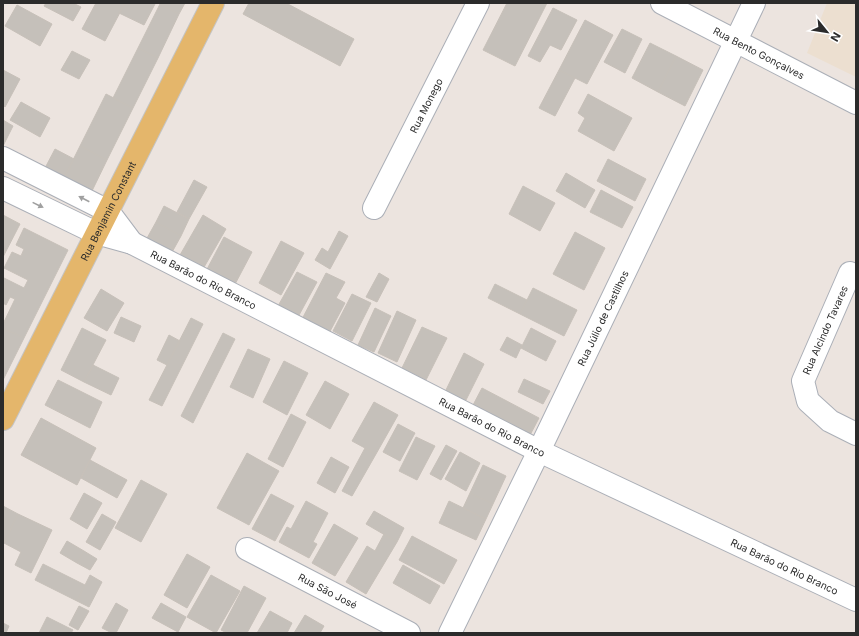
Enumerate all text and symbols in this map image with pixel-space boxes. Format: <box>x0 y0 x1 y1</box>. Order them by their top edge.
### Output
north arrow <box>807 12 847 52</box>
street label: Rua Bento Gonçalves <box>711 24 807 81</box>
text: N <box>828 30 844 44</box>
street label: Rua Monego <box>407 76 445 135</box>
street label: Rua Benjamin Constant <box>78 159 138 263</box>
one-way arrow <box>79 196 90 202</box>
one-way arrow <box>32 202 44 208</box>
street label: Rua Barão do Rio Branco <box>149 248 259 312</box>
street label: Rua Júlio de Castilhos <box>575 268 631 368</box>
street label: Rua Alcindo Tavares <box>800 284 850 376</box>
street label: Rua Barão do Rio Branco <box>437 395 547 459</box>
street label: Rua Barão do Rio Branco <box>729 536 840 597</box>
street label: Rua São José <box>296 571 359 611</box>

